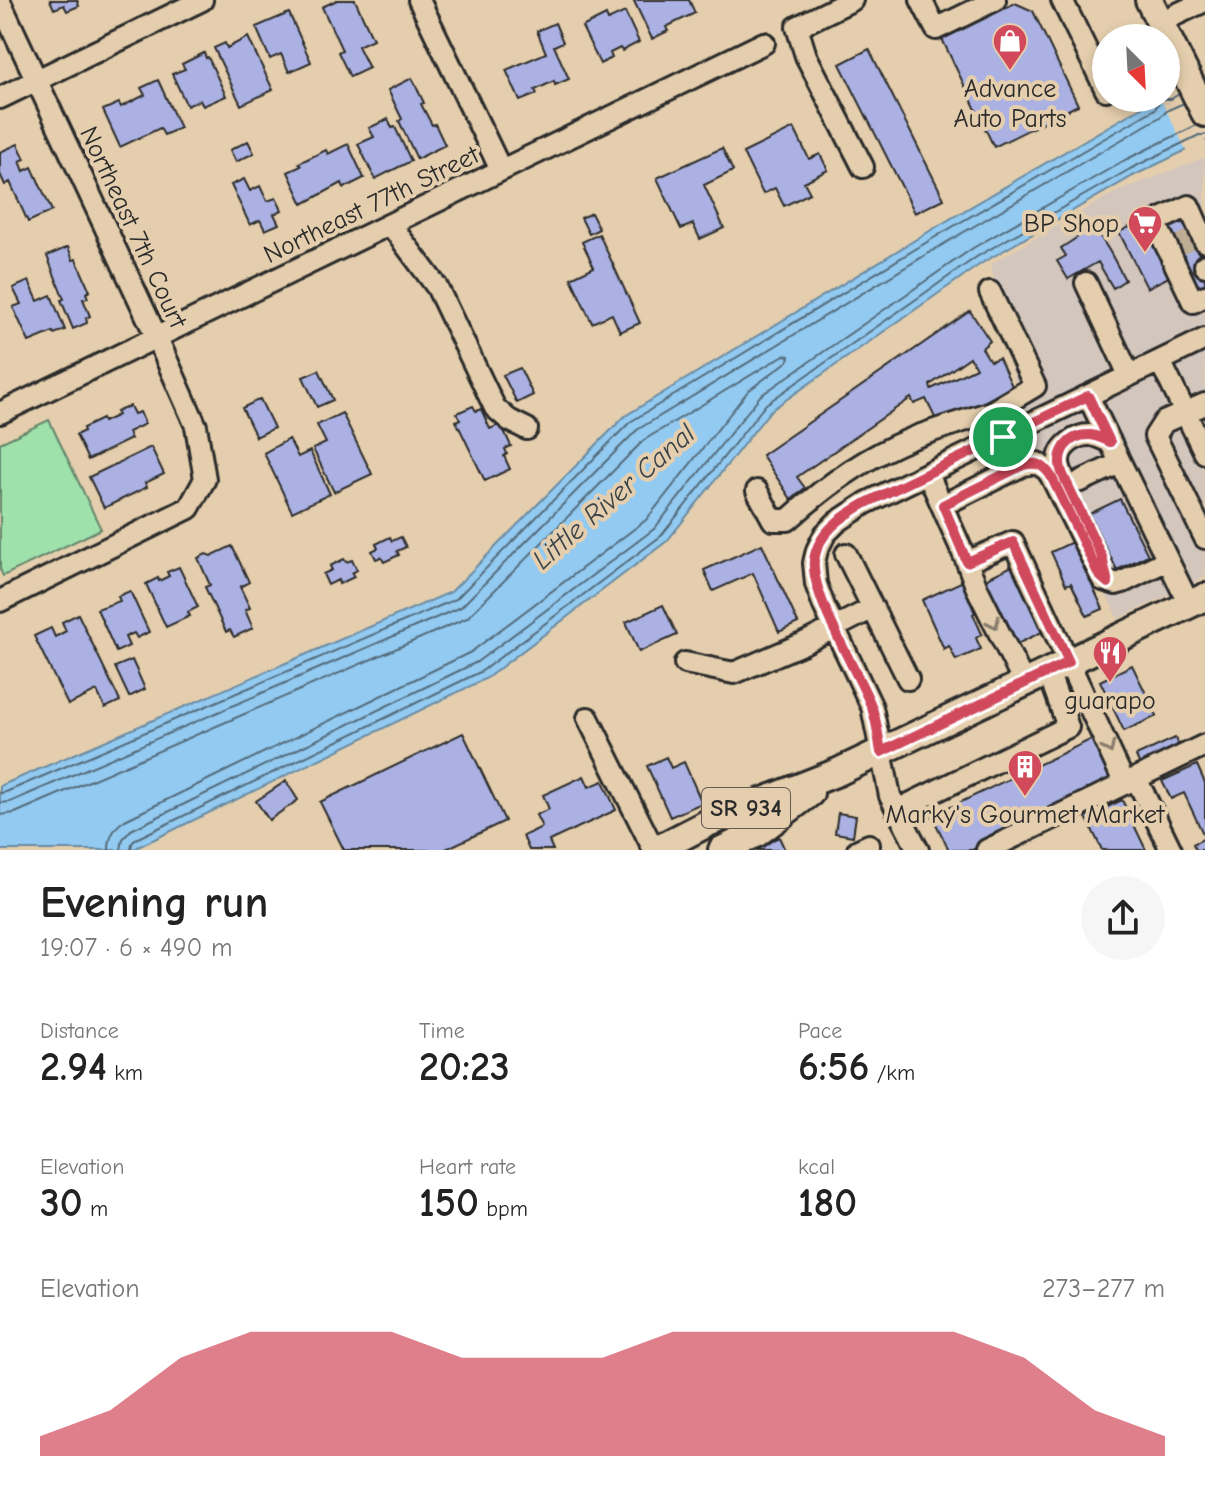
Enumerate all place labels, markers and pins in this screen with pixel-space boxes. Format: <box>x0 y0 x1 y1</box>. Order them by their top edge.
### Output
shop icon: Advance Auto Parts <box>991 22 1029 72</box>
place label: Advance Auto Parts <box>954 74 1066 134</box>
supermarket icon: BP Shop <box>1126 204 1164 254</box>
place label: BP Shop <box>1024 209 1119 239</box>
pin <box>969 403 1037 471</box>
restaurant icon: guarapo <box>1091 634 1129 684</box>
place label: guarapo <box>1064 686 1156 716</box>
building icon: Marky's Gourmet Market <box>1006 748 1044 798</box>
place label: Marky's Gourmet Market <box>886 800 1166 830</box>

